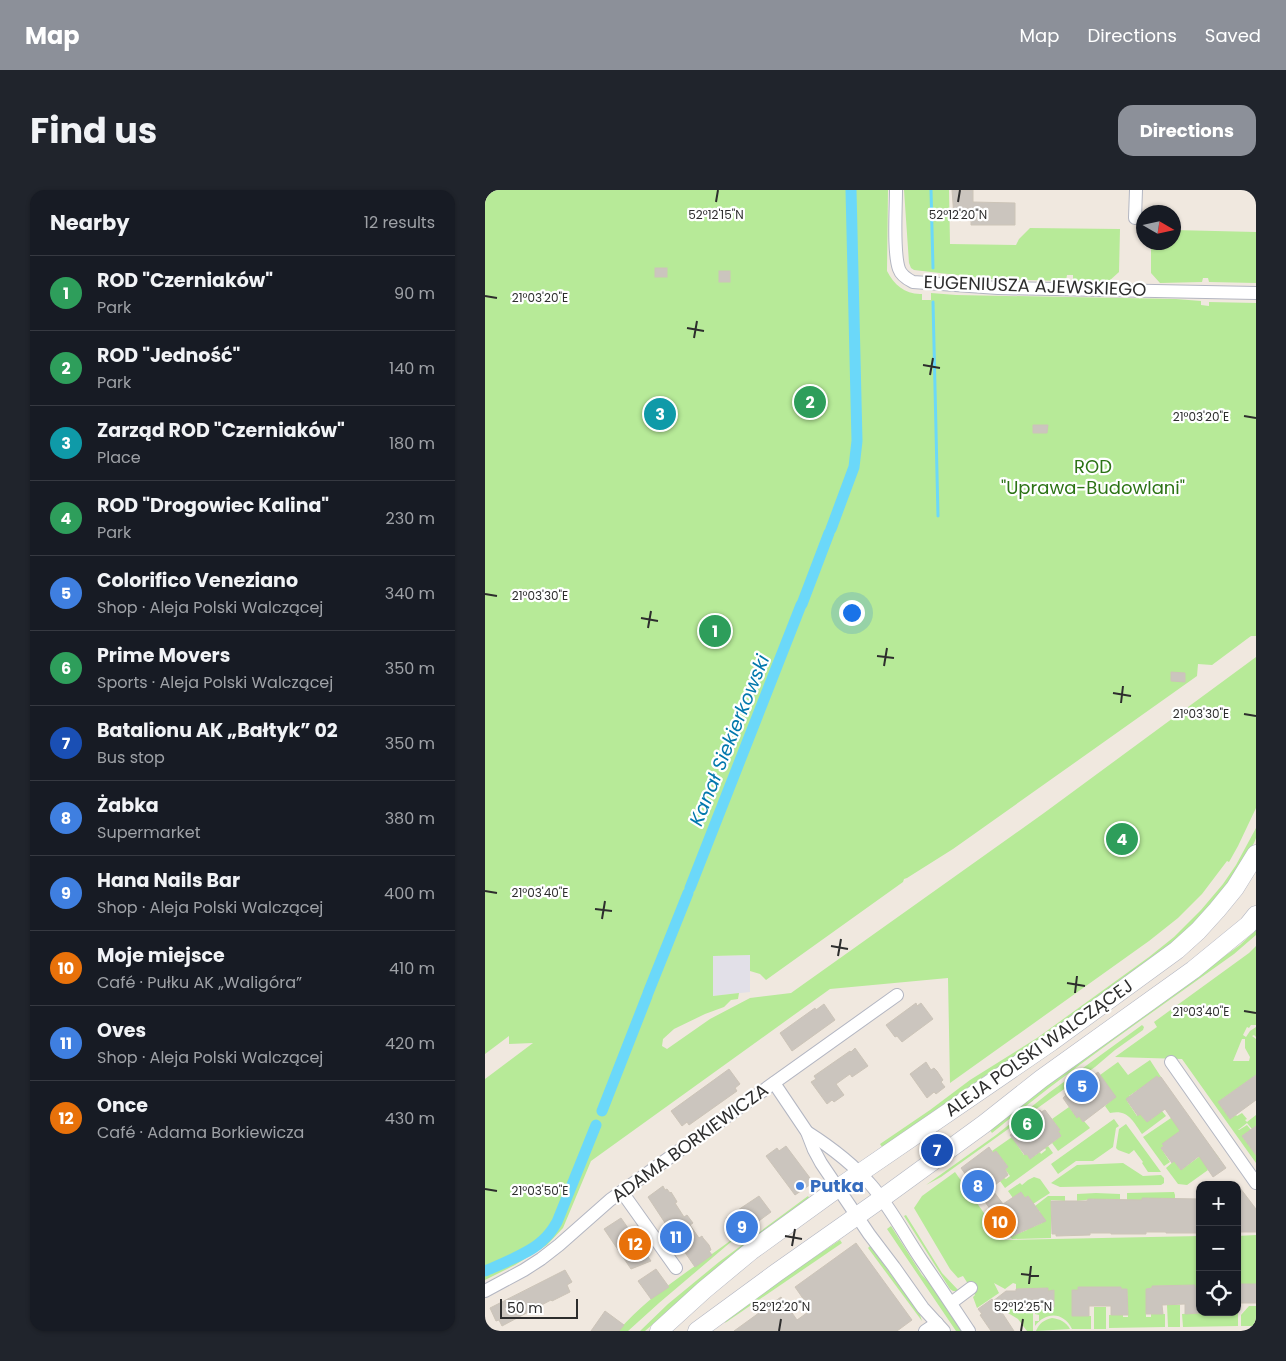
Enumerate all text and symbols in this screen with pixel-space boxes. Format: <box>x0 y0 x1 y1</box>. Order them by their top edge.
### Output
text: Map <box>25 19 80 52</box>
text: Map <box>1020 23 1059 48</box>
text: Directions <box>1087 23 1177 48</box>
text: Saved <box>1205 23 1261 48</box>
button: Directions <box>1118 105 1256 156</box>
text: Find us <box>30 106 157 155</box>
north arrow <box>1136 205 1181 250</box>
text: 52°12'15"N <box>688 206 744 223</box>
text: 52°12'20"N <box>929 206 987 223</box>
text: Nearby <box>50 208 130 237</box>
text: 12 results <box>364 211 435 234</box>
text: ROD "Czerniaków" <box>97 267 273 294</box>
street label: EUGENIUSZA AJEWSKIEGO <box>923 269 1147 302</box>
text: 1 <box>63 282 69 305</box>
text: 90 m <box>394 282 435 305</box>
text: 21°03'20"E <box>512 289 568 306</box>
text: Park <box>97 296 131 319</box>
text: ROD "Jedność" <box>97 342 240 369</box>
text: 2 <box>61 357 71 380</box>
text: 140 m <box>389 357 435 380</box>
text: Park <box>97 371 131 394</box>
pin: 2 <box>794 383 826 421</box>
pin: 3 <box>644 395 676 433</box>
text: 21°03'20"E <box>1173 408 1229 425</box>
text: Zarząd ROD "Czerniaków" <box>97 417 345 444</box>
text: 3 <box>61 432 71 455</box>
text: 180 m <box>389 432 435 455</box>
text: Place <box>97 446 141 469</box>
park label: ROD "Uprawa-Budowlani" <box>1001 454 1185 500</box>
text: ROD "Drogowiec Kalina" <box>97 492 329 519</box>
text: 4 <box>61 507 71 530</box>
text: 230 m <box>386 507 435 530</box>
text: Park <box>97 521 131 544</box>
text: Colorifico Veneziano <box>97 567 298 594</box>
text: 5 <box>61 582 71 605</box>
text: 340 m <box>385 582 435 605</box>
text: 21°03'30"E <box>512 587 568 604</box>
text: Shop · Aleja Polski Walczącej <box>97 596 323 619</box>
your location <box>839 600 865 626</box>
pin: 1 <box>699 612 731 650</box>
text: Prime Movers <box>97 642 230 669</box>
water label: Kanał Siekierkowski <box>683 650 776 830</box>
text: 6 <box>61 657 71 680</box>
text: 350 m <box>385 657 435 680</box>
text: Sports · Aleja Polski Walczącej <box>97 671 333 694</box>
text: 21°03'30"E <box>1173 705 1229 722</box>
text: Batalionu AK „Bałtyk” 02 <box>97 717 338 744</box>
text: 7 <box>62 732 70 755</box>
text: 350 m <box>385 732 435 755</box>
text: Bus stop <box>97 746 165 769</box>
text: Żabka <box>97 792 159 819</box>
text: 8 <box>61 807 71 830</box>
text: 380 m <box>385 807 435 830</box>
pin: 4 <box>1106 820 1138 858</box>
text: Supermarket <box>97 821 201 844</box>
text: Hana Nails Bar <box>97 867 240 894</box>
text: 9 <box>61 882 71 905</box>
text: 400 m <box>384 882 435 905</box>
text: 21°03'40"E <box>512 884 568 901</box>
text: Shop · Aleja Polski Walczącej <box>97 896 323 919</box>
text: Moje miejsce <box>97 942 225 969</box>
text: 10 <box>58 957 74 980</box>
text: 410 m <box>389 957 435 980</box>
text: Café · Pułku AK „Waligóra” <box>97 971 302 994</box>
street label: ALEJA POLSKI WALCZĄCEJ <box>940 973 1138 1122</box>
text: 21°03'40"E <box>1173 1003 1229 1020</box>
text: Oves <box>97 1017 146 1044</box>
text: 11 <box>60 1032 72 1055</box>
text: 420 m <box>385 1032 435 1055</box>
text: Shop · Aleja Polski Walczącej <box>97 1046 323 1069</box>
pin: 5 <box>1066 1067 1098 1105</box>
street label: ADAMA BORKIEWICZA <box>606 1077 773 1208</box>
text: Once <box>97 1092 148 1119</box>
pin: 6 <box>1011 1105 1043 1143</box>
text: 12 <box>58 1107 74 1130</box>
text: 430 m <box>385 1107 435 1130</box>
text: Café · Adama Borkiewicza <box>97 1121 304 1144</box>
pin: 7 <box>921 1131 953 1169</box>
pin: 8 <box>962 1167 994 1205</box>
place label: Putka <box>810 1173 864 1198</box>
marker: Putka <box>794 1180 806 1192</box>
map controls <box>1196 1181 1241 1316</box>
button: + <box>1196 1181 1241 1226</box>
text: 21°03'50"E <box>512 1182 568 1199</box>
pin: 10 <box>984 1203 1016 1241</box>
pin: 9 <box>726 1208 758 1246</box>
pin: 11 <box>660 1218 692 1256</box>
pin: 12 <box>619 1225 651 1263</box>
button: − <box>1196 1226 1241 1271</box>
button: locate <box>1196 1271 1241 1316</box>
scale bar <box>500 1296 577 1319</box>
text: 50 m <box>507 1298 543 1318</box>
text: 52°12'20"N <box>752 1298 810 1315</box>
text: 52°12'25"N <box>994 1298 1052 1315</box>

